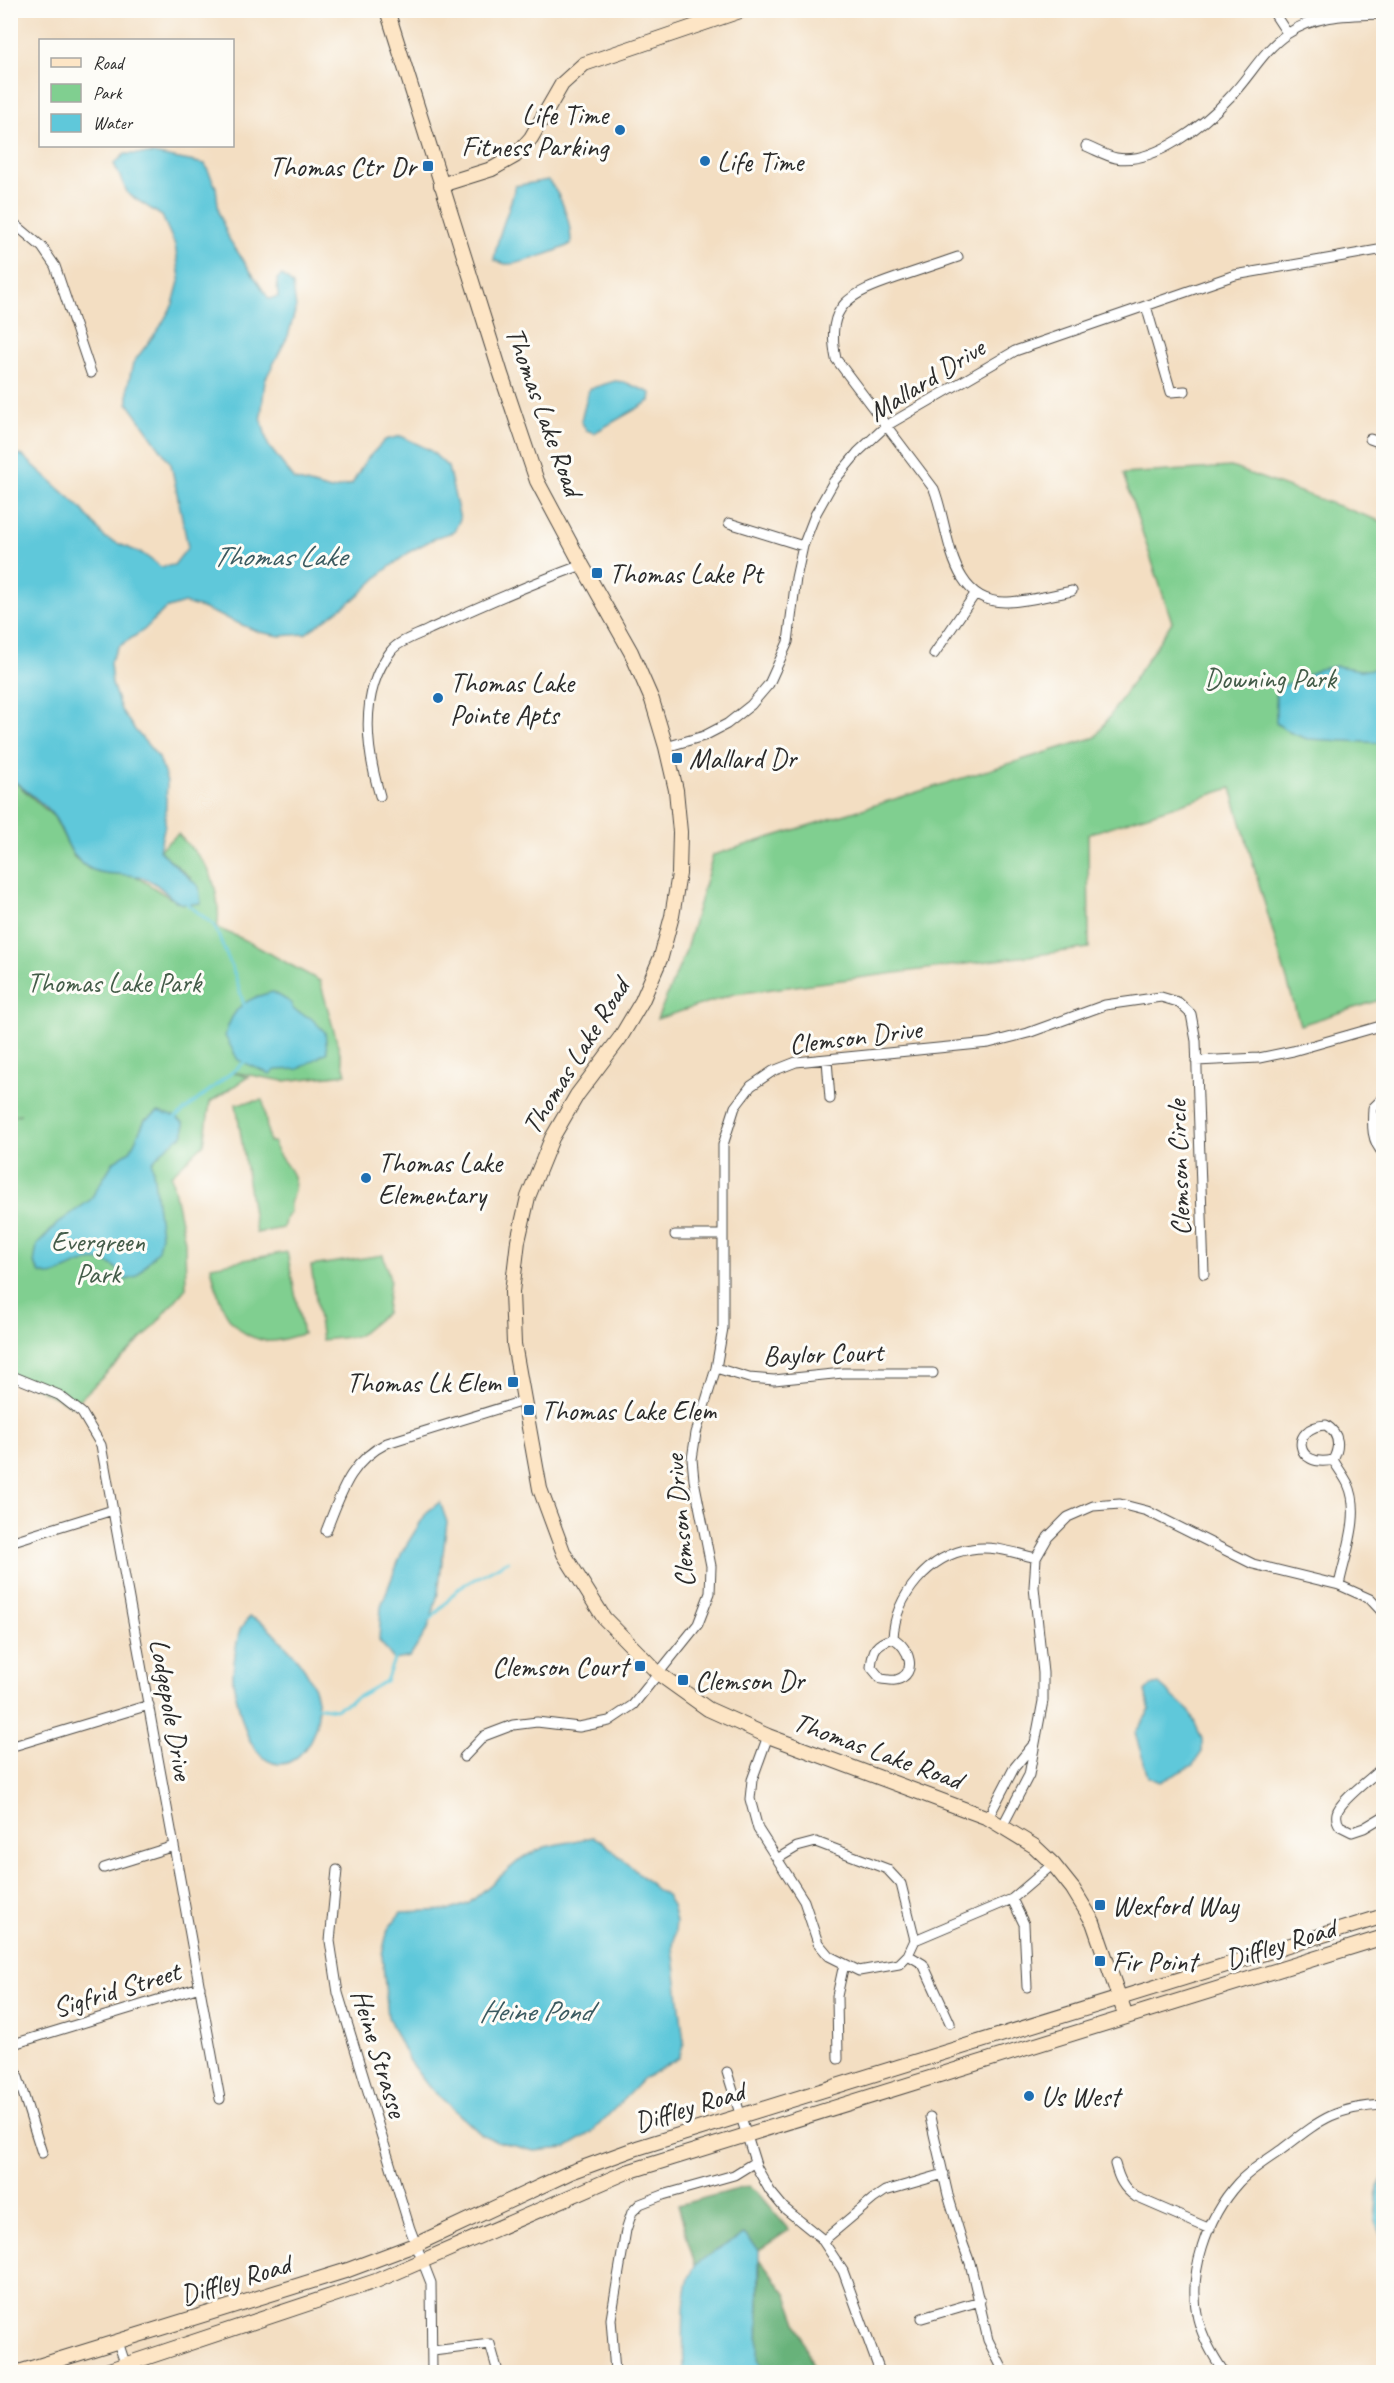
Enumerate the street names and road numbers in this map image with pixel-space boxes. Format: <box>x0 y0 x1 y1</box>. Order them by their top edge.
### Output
street label: Thomas Lake Road <box>498 322 593 504</box>
street label: Mallard Drive <box>862 329 993 429</box>
street label: Thomas Lake Road <box>514 969 639 1141</box>
street label: Clemson Drive <box>787 1011 925 1062</box>
street label: Clemson Circle <box>1159 1098 1198 1237</box>
street label: Baylor Court <box>762 1334 886 1373</box>
street label: Clemson Drive <box>656 1451 703 1589</box>
street label: Lodgepole Drive <box>142 1636 201 1784</box>
street label: Thomas Lake Road <box>789 1704 971 1799</box>
street label: Diffley Road <box>1221 1909 1343 1977</box>
street label: Sigfrid Street <box>48 1953 187 2025</box>
street label: Heine Strasse <box>343 1985 416 2123</box>
street label: Diffley Road <box>630 2072 752 2140</box>
street label: Diffley Road <box>176 2245 298 2313</box>

